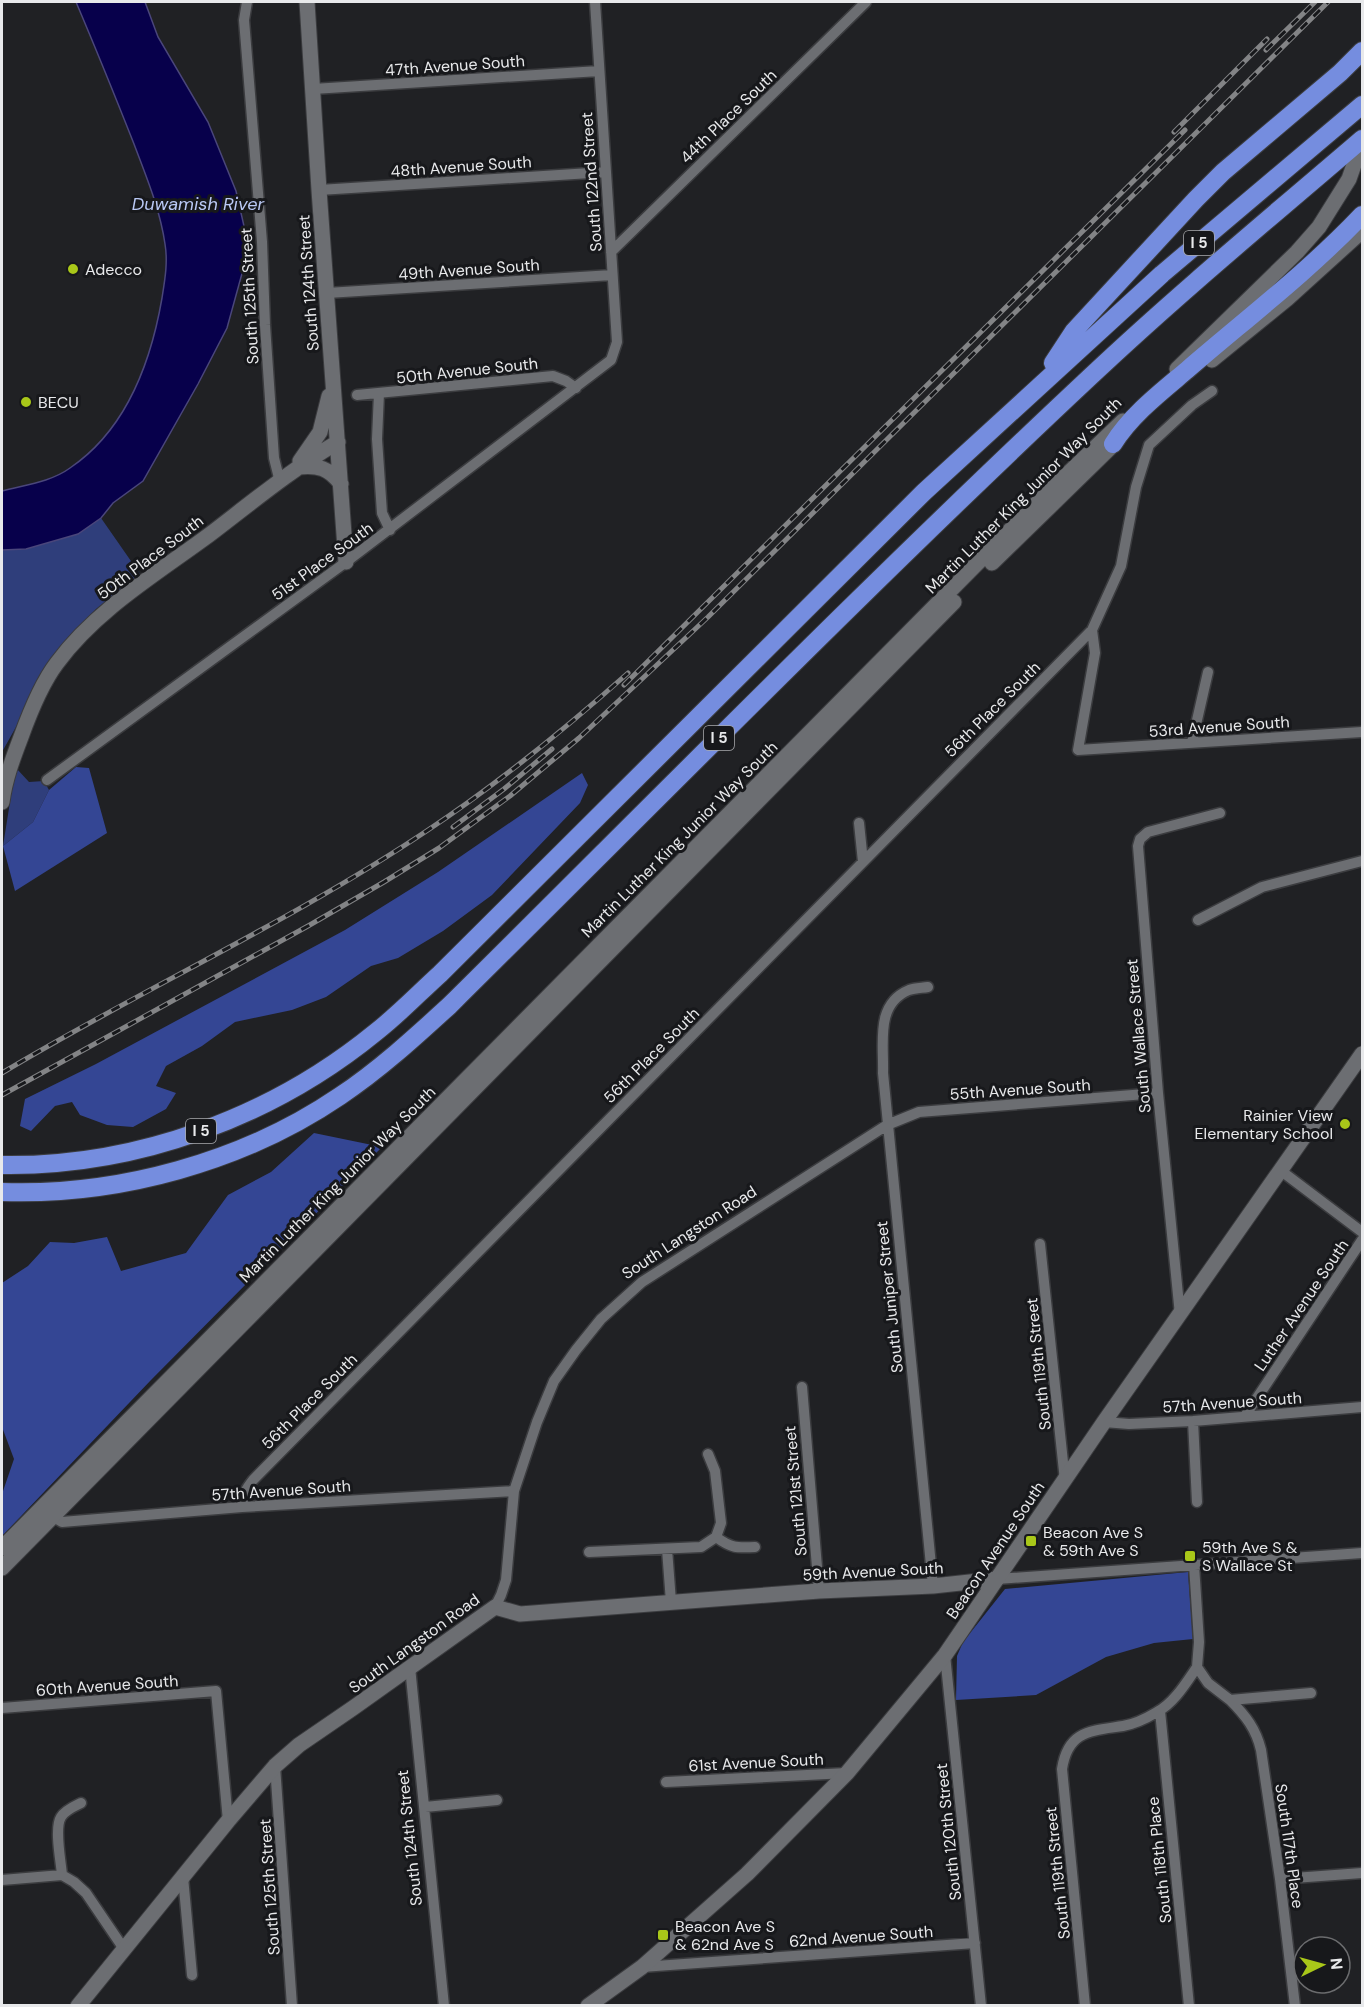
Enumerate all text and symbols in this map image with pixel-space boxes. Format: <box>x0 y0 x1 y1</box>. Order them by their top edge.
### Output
street label: 47th Avenue South <box>384 50 526 81</box>
street label: 44th Place South <box>676 65 781 168</box>
street label: South 122nd Street <box>576 111 607 252</box>
street label: 48th Avenue South <box>390 151 532 182</box>
water label: Duwamish River <box>132 192 266 216</box>
street label: South 124th Street <box>293 214 324 352</box>
street label: South 125th Street <box>235 227 264 365</box>
road number: I 5 <box>1184 231 1214 255</box>
street label: 49th Avenue South <box>398 254 540 285</box>
place label: Adecco <box>85 259 142 280</box>
marker: Adecco <box>66 262 80 276</box>
street label: 50th Avenue South <box>395 353 539 388</box>
place label: BECU <box>38 392 79 413</box>
street label: Martin Luther King Junior Way South <box>921 393 1126 598</box>
marker: BECU <box>19 395 33 409</box>
street label: 50th Place South <box>93 511 208 604</box>
street label: 51st Place South <box>267 518 377 605</box>
street label: 56th Place South <box>940 657 1045 762</box>
street label: 53rd Avenue South <box>1148 711 1290 742</box>
road number: I 5 <box>704 726 734 750</box>
street label: Martin Luther King Junior Way South <box>577 737 782 942</box>
street label: South Wallace Street <box>1121 958 1156 1114</box>
street label: 56th Place South <box>599 1003 704 1108</box>
street label: 55th Avenue South <box>949 1074 1091 1105</box>
street label: Martin Luther King Junior Way South <box>235 1082 440 1287</box>
place label: Rainier View Elementary School <box>1195 1105 1333 1144</box>
marker: Rainier View Elementary School <box>1338 1117 1352 1131</box>
road number: I 5 <box>186 1119 216 1143</box>
street label: South Langston Road <box>618 1181 761 1284</box>
street label: South Juniper Street <box>871 1220 908 1374</box>
street label: Luther Avenue South <box>1250 1235 1353 1375</box>
street label: South 119th Street <box>1021 1297 1056 1431</box>
street label: 56th Place South <box>257 1349 362 1454</box>
street label: 57th Avenue South <box>1162 1387 1302 1418</box>
street label: South 121st Street <box>779 1425 812 1557</box>
street label: 57th Avenue South <box>211 1475 351 1506</box>
street label: Beacon Avenue South <box>942 1477 1049 1623</box>
place label: Beacon Ave S & 59th Ave S <box>1043 1522 1143 1561</box>
marker: Beacon Ave S & 59th Ave S <box>1024 1534 1038 1548</box>
place label: 59th Ave S & S Wallace St <box>1202 1537 1298 1576</box>
marker: 59th Ave S & S Wallace St <box>1183 1549 1197 1563</box>
street label: 59th Avenue South <box>802 1557 944 1586</box>
street label: South Langston Road <box>345 1589 484 1698</box>
street label: 60th Avenue South <box>35 1670 179 1701</box>
street label: 61st Avenue South <box>688 1748 824 1777</box>
street label: South 120th Street <box>931 1762 966 1902</box>
street label: South 124th Street <box>392 1769 427 1907</box>
street label: South 117th Place <box>1270 1782 1309 1910</box>
street label: South 118th Place <box>1142 1796 1177 1924</box>
street label: South 119th Street <box>1040 1806 1075 1940</box>
street label: South 125th Street <box>254 1818 285 1956</box>
place label: Beacon Ave S & 62nd Ave S <box>675 1916 775 1955</box>
street label: 62nd Avenue South <box>788 1921 934 1952</box>
marker: Beacon Ave S & 62nd Ave S <box>656 1928 670 1942</box>
north arrow <box>1292 1935 1352 1995</box>
text: N <box>1325 1957 1347 1970</box>

